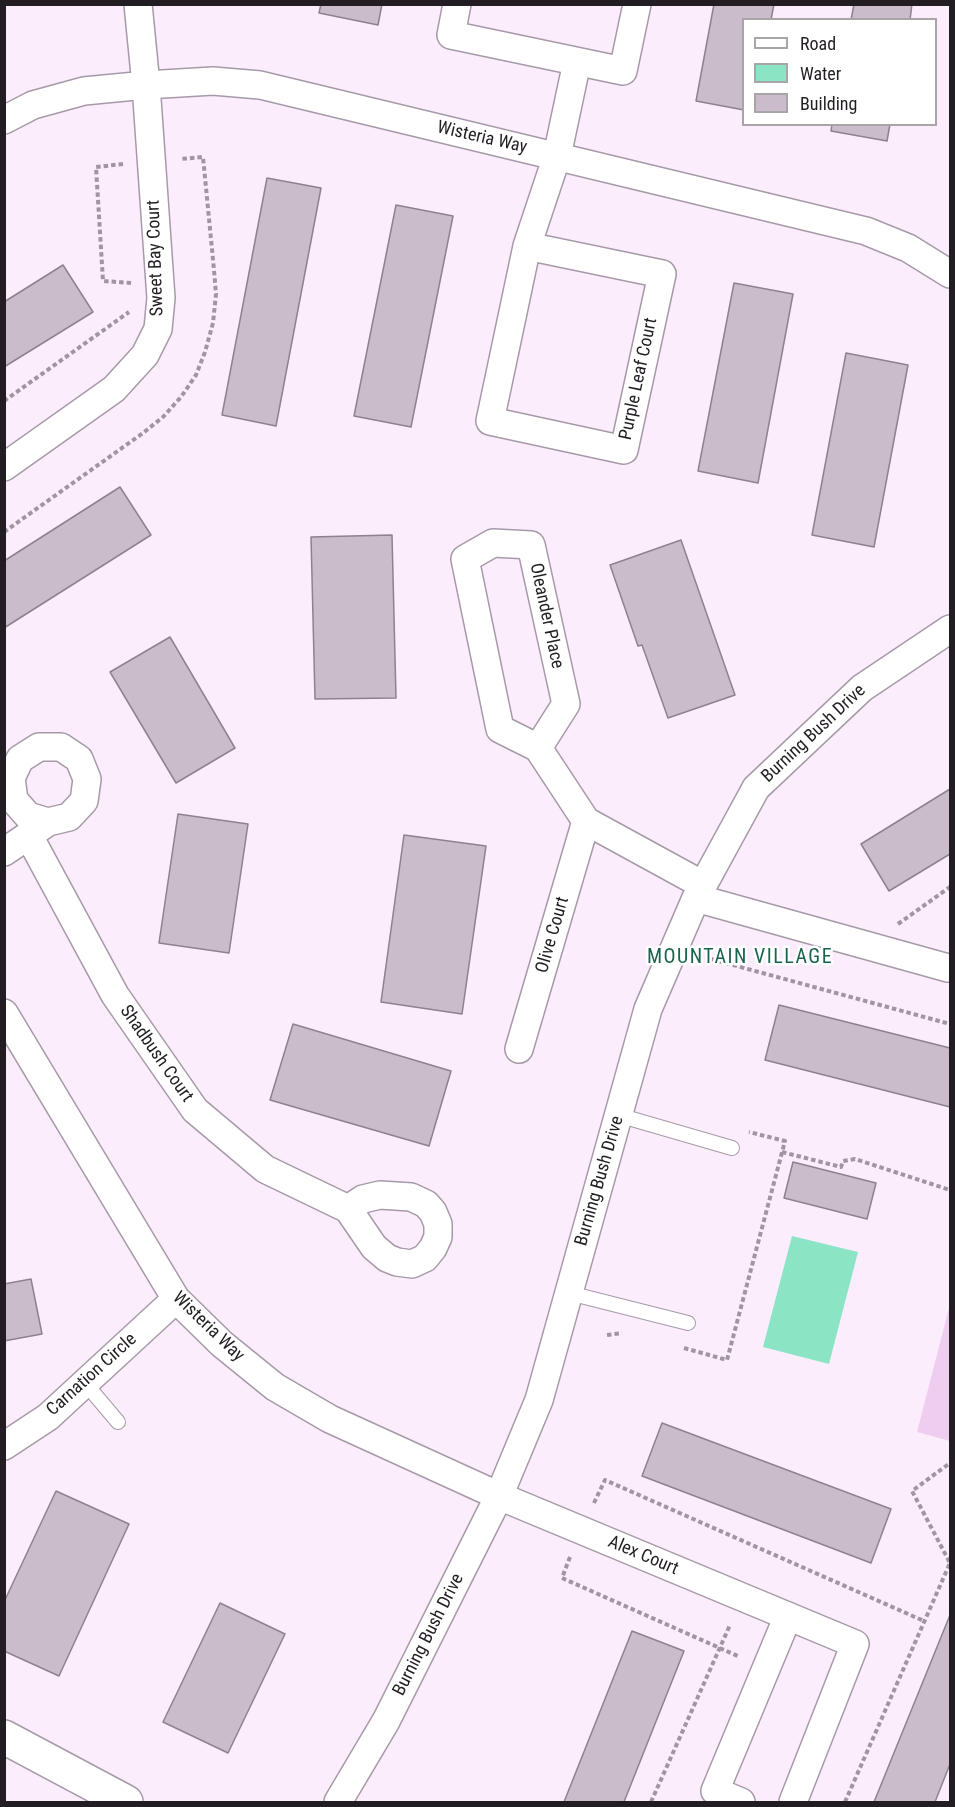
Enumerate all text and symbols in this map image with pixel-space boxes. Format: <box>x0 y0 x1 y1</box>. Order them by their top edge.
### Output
legend <box>742 18 937 126</box>
text: Road <box>800 33 836 54</box>
text: Water <box>800 63 841 84</box>
text: Building <box>800 93 857 114</box>
street label: Wisteria Way <box>435 117 529 159</box>
street label: Sweet Bay Court <box>143 199 169 317</box>
street label: Purple Leaf Court <box>616 316 662 442</box>
street label: Oleander Place <box>524 561 568 671</box>
street label: Burning Bush Drive <box>758 680 870 788</box>
street label: Olive Court <box>532 894 574 976</box>
district label: MOUNTAIN VILLAGE <box>647 946 833 970</box>
street label: Shadbush Court <box>115 1001 197 1107</box>
street label: Burning Bush Drive <box>571 1114 629 1248</box>
street label: Wisteria Way <box>168 1287 248 1367</box>
street label: Carnation Circle <box>43 1329 141 1421</box>
street label: Alex Court <box>605 1532 681 1580</box>
street label: Burning Bush Drive <box>389 1570 469 1700</box>

